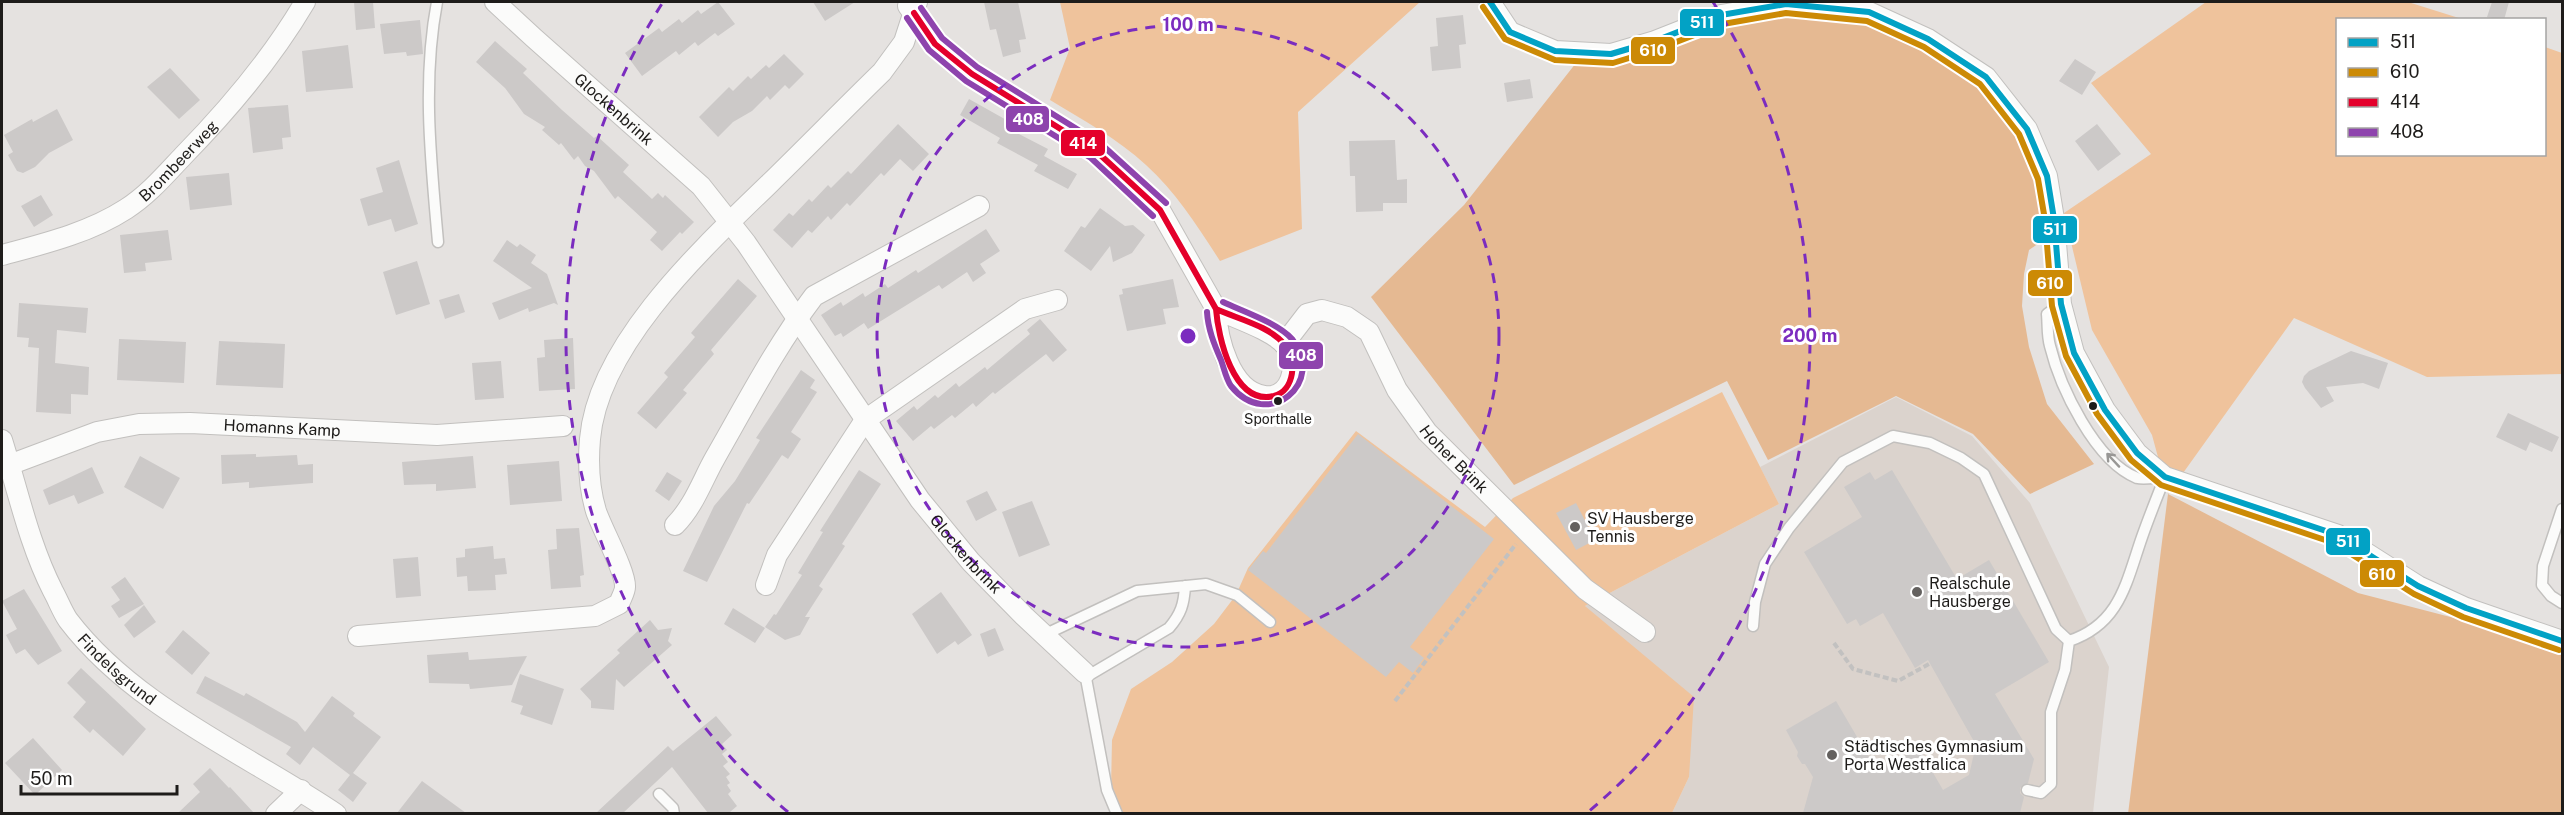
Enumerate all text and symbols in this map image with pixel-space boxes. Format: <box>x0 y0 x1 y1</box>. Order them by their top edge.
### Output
line badge: 511 <box>1679 8 1725 37</box>
text: 511 <box>1690 13 1714 32</box>
text: 100 m <box>1162 14 1214 35</box>
legend <box>2336 18 2546 156</box>
text: 511 <box>2390 31 2416 52</box>
line badge: 610 <box>1630 36 1676 65</box>
text: 610 <box>1639 41 1667 60</box>
text: 610 <box>2390 61 2420 82</box>
street label: Glockenbrink <box>570 69 657 149</box>
text: 414 <box>2390 91 2420 112</box>
line badge: 408 <box>1005 105 1050 133</box>
text: 408 <box>1012 110 1044 129</box>
street label: Brombeerweg <box>135 117 222 206</box>
text: 408 <box>2390 121 2424 142</box>
line badge: 414 <box>1060 129 1106 157</box>
text: 414 <box>1069 134 1097 153</box>
line badge: 511 <box>2032 215 2078 244</box>
text: 511 <box>2043 220 2067 239</box>
line badge: 610 <box>2027 269 2073 297</box>
text: 610 <box>2036 274 2064 293</box>
text: 200 m <box>1783 325 1837 346</box>
centre of rings <box>1178 326 1198 346</box>
line badge: 408 <box>1278 341 1324 370</box>
text: 408 <box>1285 346 1317 365</box>
marker: Sporthalle <box>1272 395 1284 407</box>
unlabelled marker <box>2087 400 2099 412</box>
place label: Sporthalle <box>1244 411 1312 427</box>
street label: Homanns Kamp <box>223 416 341 440</box>
street label: Hoher Brink <box>1415 422 1492 497</box>
one-way arrow <box>2106 453 2120 468</box>
place label: SV Hausberge Tennis <box>1587 509 1694 546</box>
street label: Glockenbrink <box>926 511 1005 598</box>
marker: SV Hausberge Tennis <box>1568 520 1582 534</box>
line badge: 511 <box>2325 527 2371 556</box>
text: 511 <box>2336 532 2360 551</box>
line badge: 610 <box>2359 559 2405 588</box>
text: 610 <box>2368 565 2396 584</box>
place label: Realschule Hausberge <box>1929 574 2011 611</box>
marker: Realschule Hausberge <box>1910 585 1924 599</box>
street label: Findelsgrund <box>73 630 160 709</box>
place label: Städtisches Gymnasium Porta Westfalica <box>1844 737 2023 774</box>
marker: Städtisches Gymnasium Porta Westfalica <box>1825 748 1839 762</box>
scale bar <box>21 758 177 796</box>
text: 50 m <box>30 768 73 789</box>

